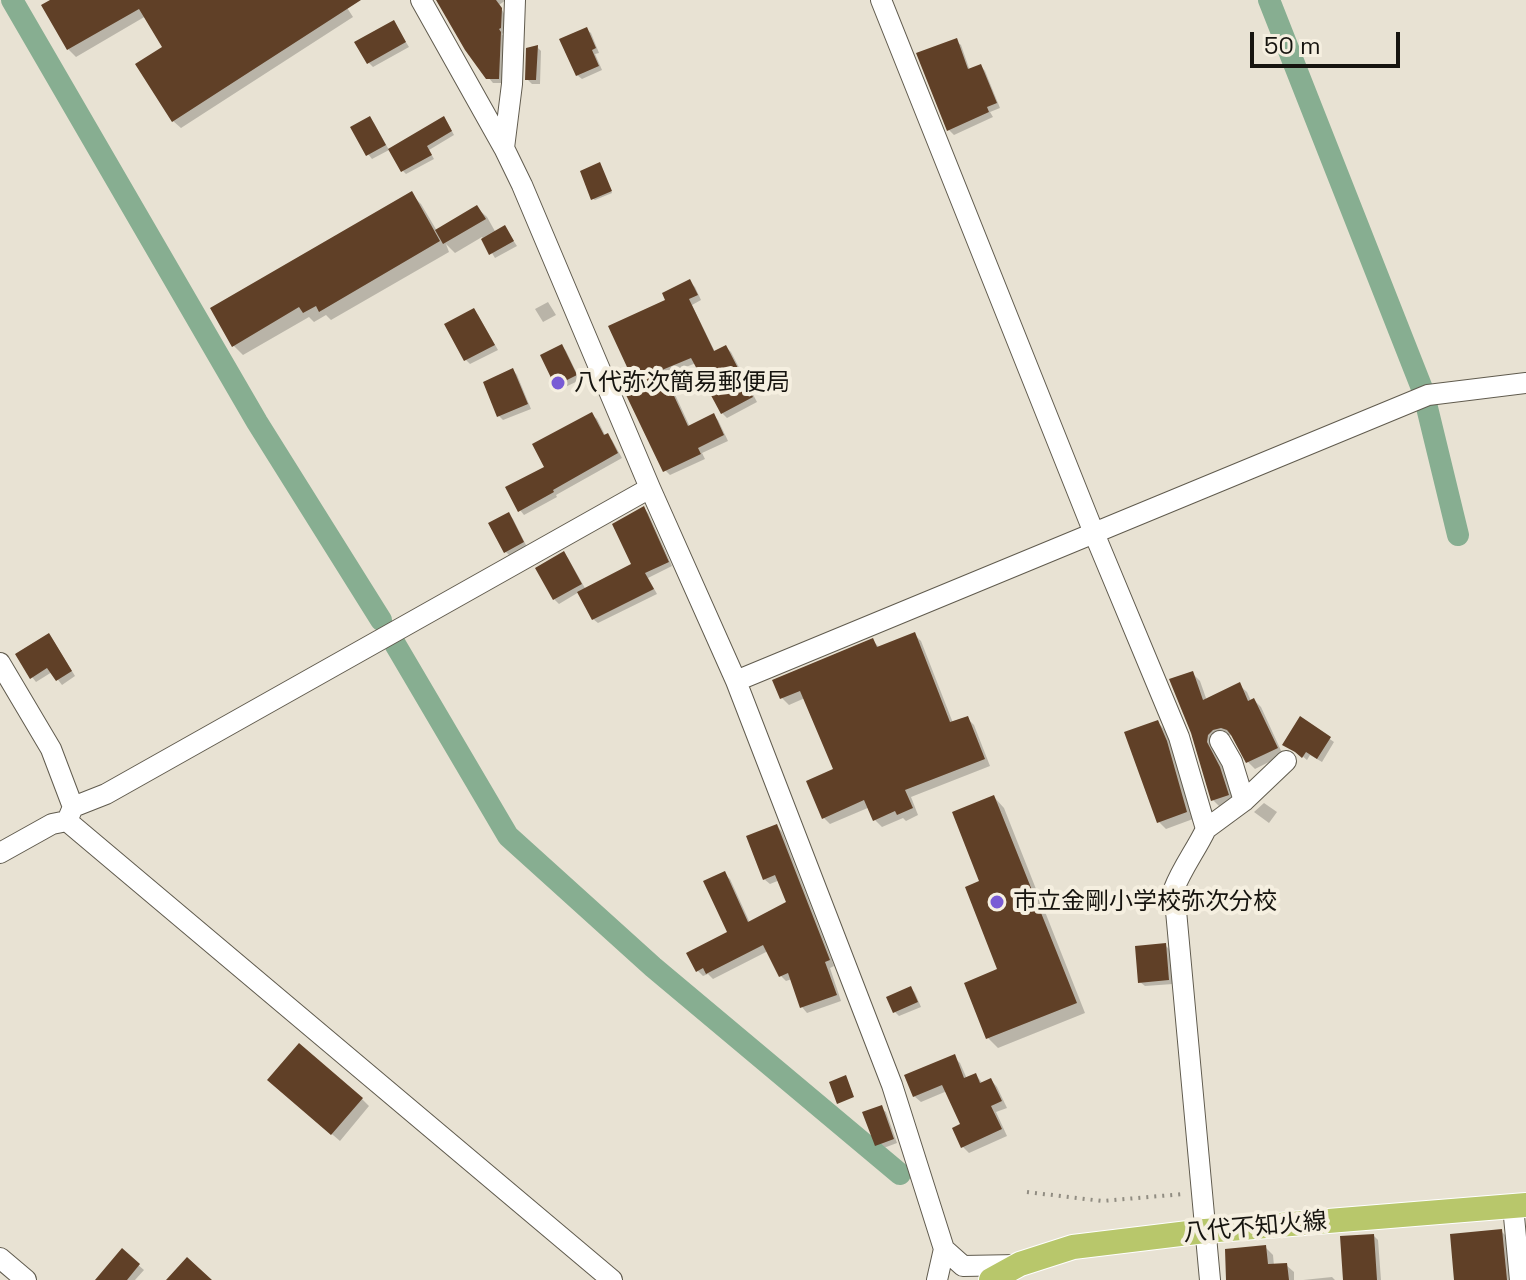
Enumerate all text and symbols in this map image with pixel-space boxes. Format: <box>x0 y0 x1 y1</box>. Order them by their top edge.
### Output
scale bar <box>1254 16 1404 66</box>
text: 50 m <box>1264 30 1321 61</box>
place label: 八代弥次簡易郵便局 <box>574 369 790 397</box>
marker: 八代弥次簡易郵便局 <box>549 374 567 392</box>
place label: 市立金剛小学校弥次分校 <box>1013 888 1277 916</box>
marker: 市立金剛小学校弥次分校 <box>988 893 1006 911</box>
street label: 八代不知火線 <box>1182 1207 1328 1249</box>

